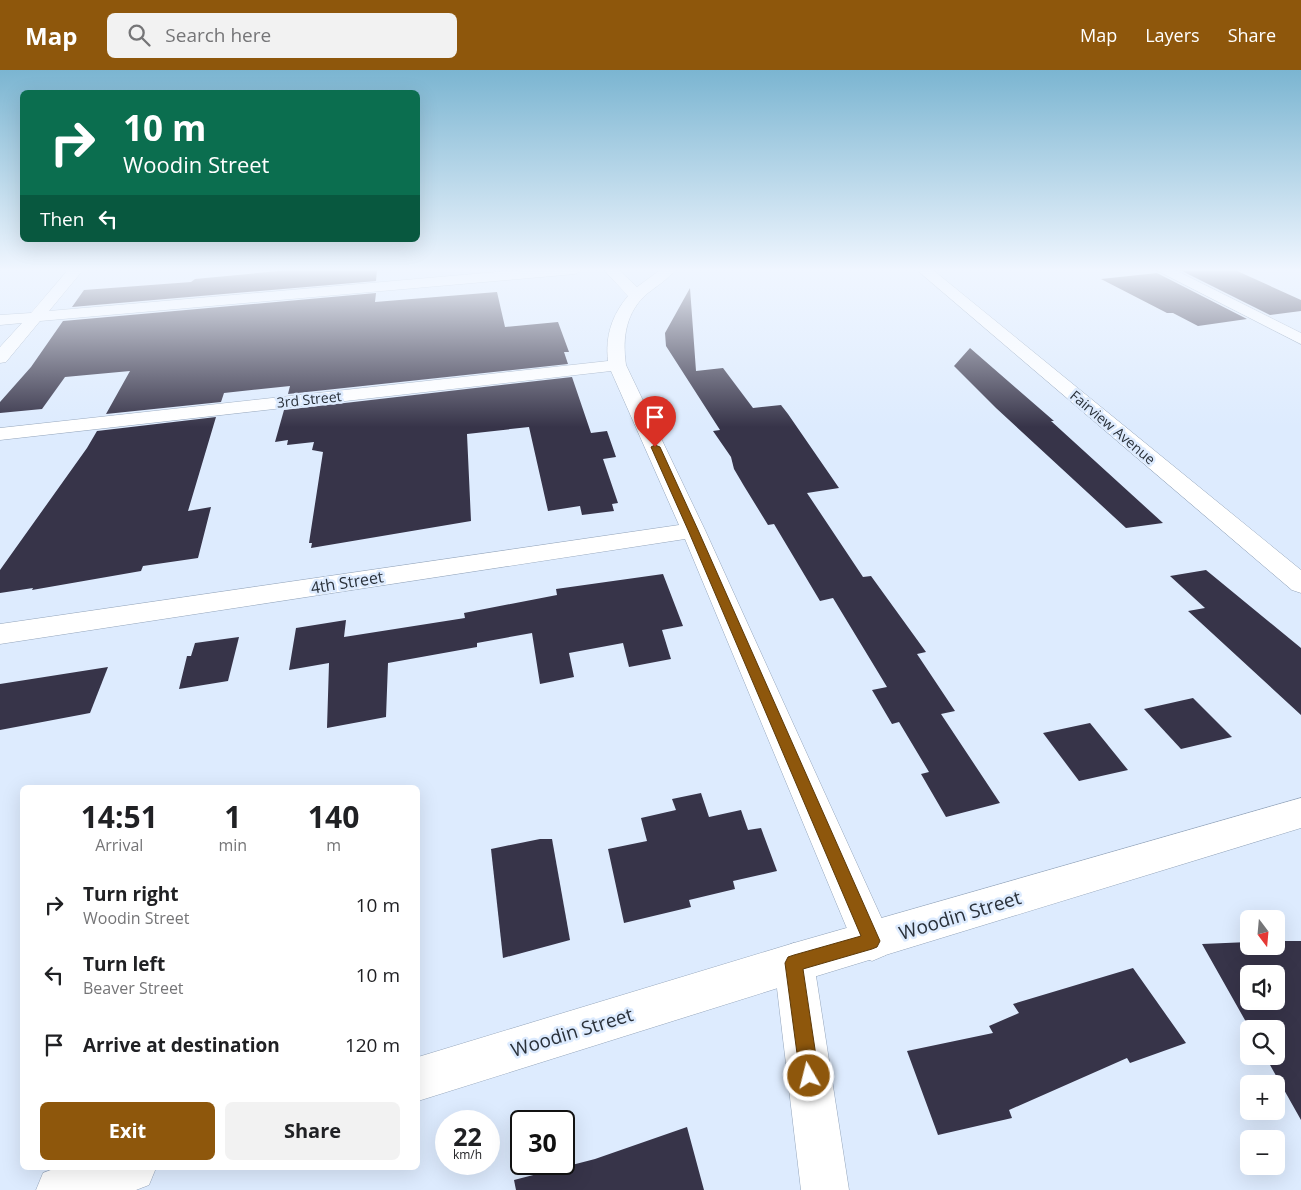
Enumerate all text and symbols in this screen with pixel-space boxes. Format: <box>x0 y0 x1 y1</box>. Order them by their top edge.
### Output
search box <box>107 13 457 58</box>
text: Map <box>25 19 77 52</box>
icon: search <box>125 21 153 49</box>
text: Search here <box>165 22 271 48</box>
text: Map <box>1080 23 1117 47</box>
text: Layers <box>1145 23 1200 47</box>
text: Share <box>1228 23 1276 47</box>
text: 10 m <box>123 104 206 151</box>
icon: right <box>40 110 105 175</box>
text: Woodin Street <box>123 149 269 179</box>
icon: left <box>94 205 122 233</box>
text: Then <box>40 206 84 232</box>
street label: 3rd Street <box>276 386 342 412</box>
street label: Fairview Avenue <box>1066 386 1160 468</box>
pin <box>634 396 676 447</box>
icon: arrive <box>641 403 669 431</box>
street label: 4th Street <box>309 565 385 599</box>
text: 14:51 <box>81 796 158 837</box>
text: 1 <box>224 796 241 837</box>
text: 140 <box>308 796 359 837</box>
text: Arrival <box>95 834 143 856</box>
text: min <box>219 834 247 856</box>
text: m <box>326 834 341 856</box>
text: Turn right <box>83 881 178 907</box>
street label: Woodin Street <box>896 884 1024 946</box>
icon: right <box>40 891 68 919</box>
text: 10 m <box>356 892 400 918</box>
text: Woodin Street <box>83 907 190 929</box>
north arrow <box>1240 910 1285 955</box>
map controls <box>1240 910 1285 1175</box>
text: Turn left <box>83 951 165 977</box>
icon: left <box>40 961 68 989</box>
text: 10 m <box>356 962 400 988</box>
button: sound <box>1240 965 1285 1010</box>
text: Beaver Street <box>83 977 184 999</box>
street label: Woodin Street <box>508 1001 636 1063</box>
button: search <box>1240 1020 1285 1065</box>
icon: arrive <box>40 1031 68 1059</box>
text: Arrive at destination <box>83 1032 280 1058</box>
text: 120 m <box>345 1032 400 1058</box>
position arrow <box>782 1049 834 1101</box>
button: + <box>1240 1075 1285 1120</box>
button: Exit <box>40 1102 215 1160</box>
button: Share <box>225 1102 400 1160</box>
speed limit sign: 30 <box>510 1110 575 1175</box>
text: 22 <box>453 1119 482 1153</box>
button: − <box>1240 1130 1285 1175</box>
text: km/h <box>453 1146 482 1163</box>

